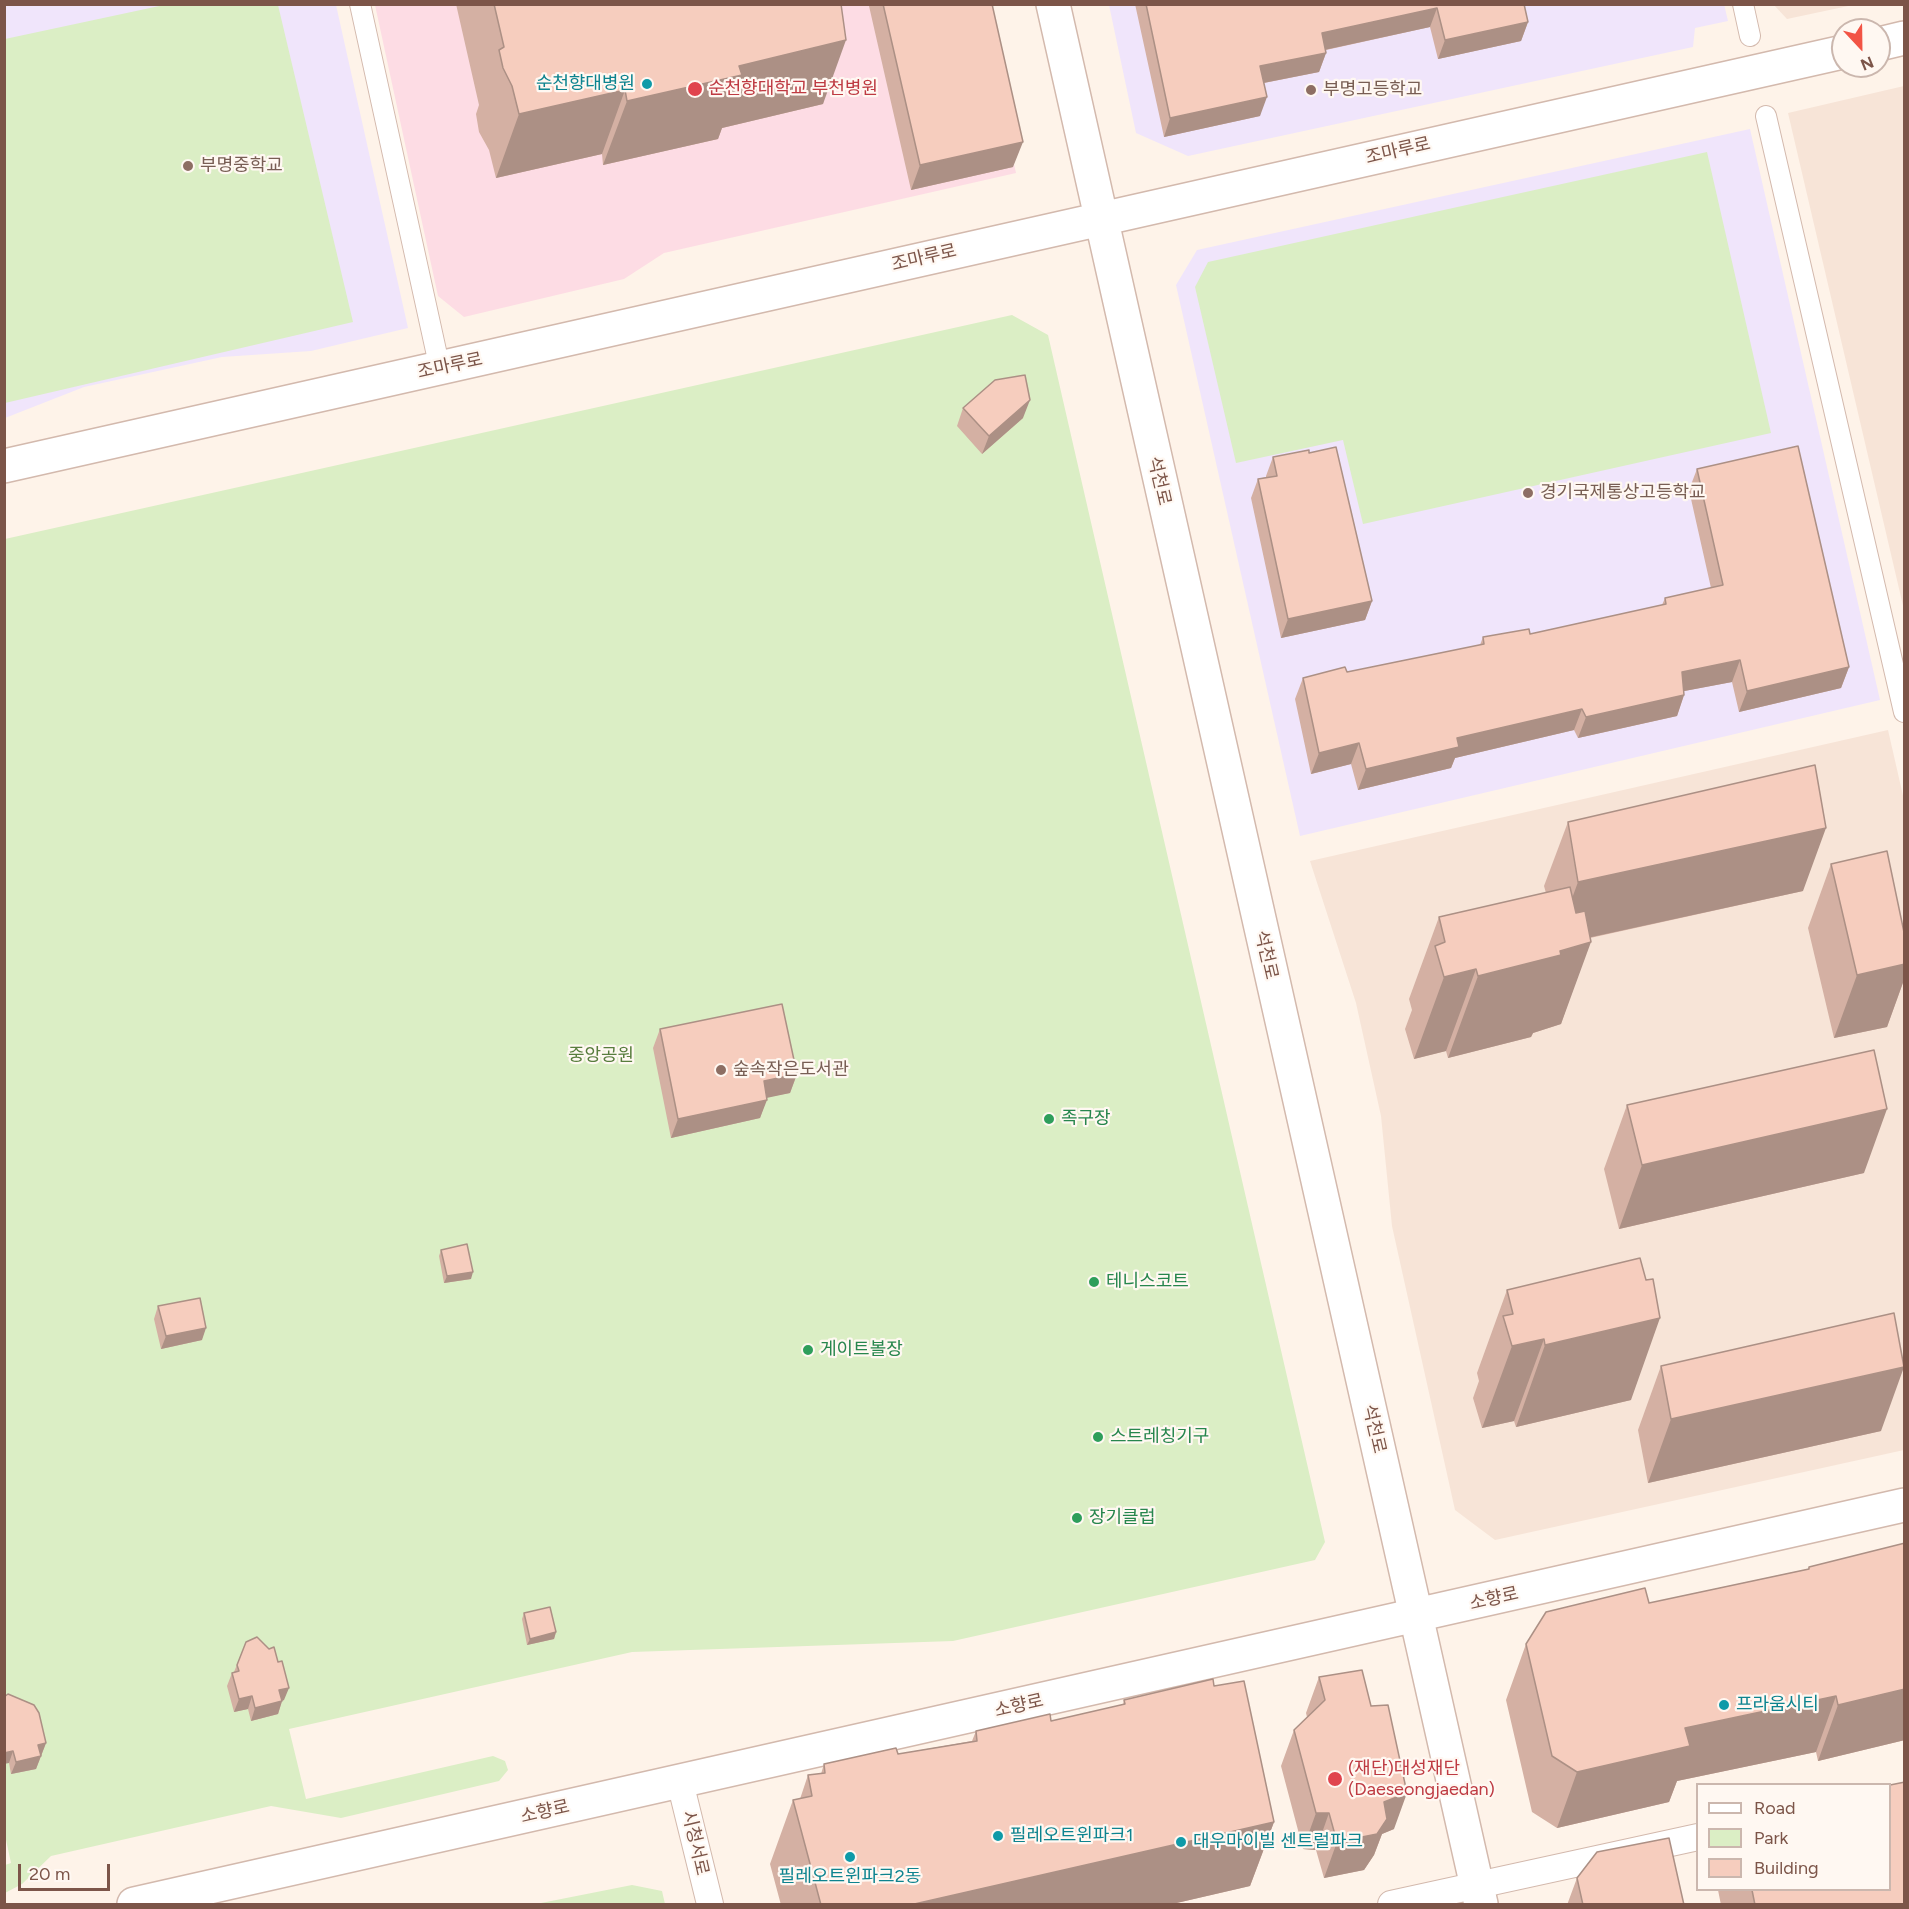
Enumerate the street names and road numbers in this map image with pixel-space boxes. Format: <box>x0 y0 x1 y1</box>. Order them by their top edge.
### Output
street label: 조마루로 <box>1363 133 1433 169</box>
street label: 조마루로 <box>889 240 959 276</box>
street label: 조마루로 <box>415 349 485 383</box>
street label: 석천로 <box>1143 454 1175 508</box>
street label: 석천로 <box>1250 928 1282 982</box>
street label: 석천로 <box>1358 1402 1390 1456</box>
street label: 소향로 <box>1467 1583 1521 1615</box>
street label: 소향로 <box>992 1690 1046 1722</box>
street label: 소향로 <box>518 1796 572 1828</box>
street label: 시청서로 <box>677 1808 713 1878</box>

